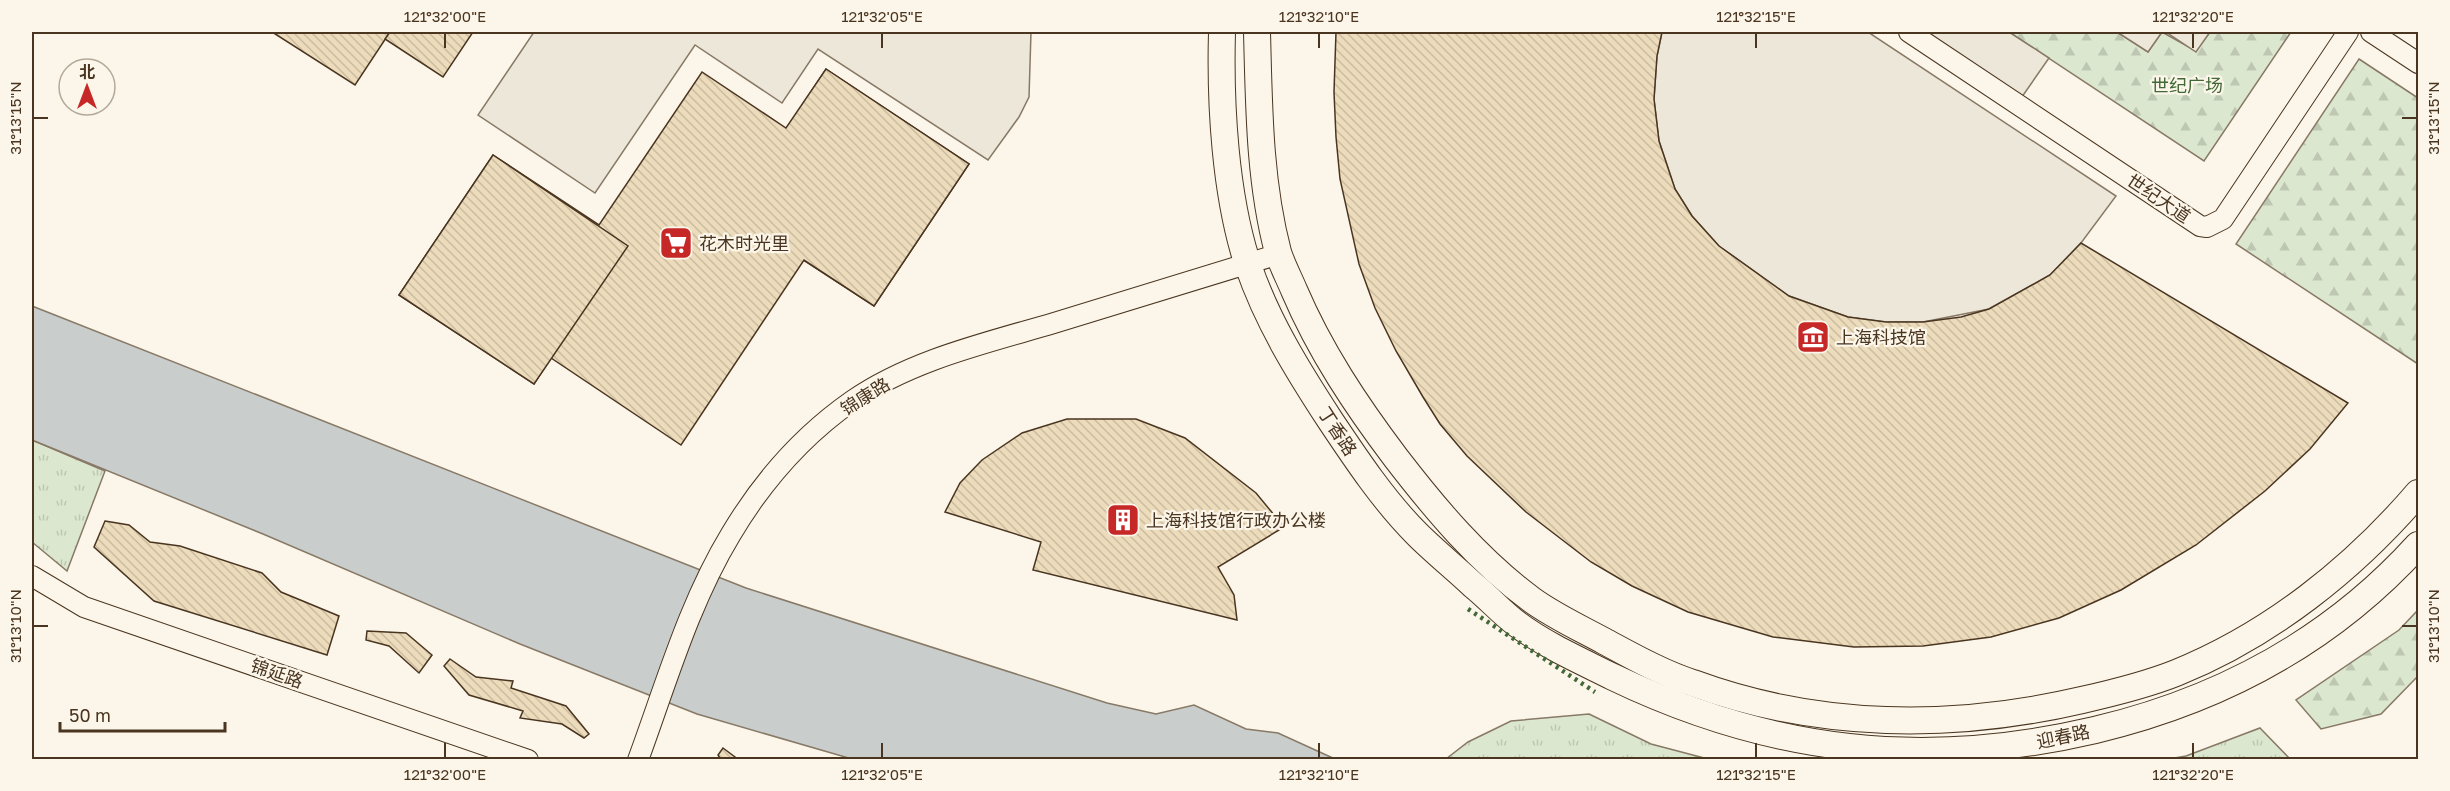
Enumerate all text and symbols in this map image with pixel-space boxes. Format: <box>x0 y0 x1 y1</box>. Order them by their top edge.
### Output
text: 121°32'00"E <box>404 7 486 25</box>
text: 121°32'05"E <box>841 7 923 25</box>
text: 121°32'10"E <box>1279 7 1359 25</box>
text: 121°32'15"E <box>1716 7 1796 25</box>
text: 121°32'20"E <box>2152 7 2234 25</box>
north arrow <box>57 57 117 117</box>
text: 北 <box>79 62 95 82</box>
park label: 世纪广场 <box>2151 74 2223 96</box>
text: 31°13'15"N <box>6 81 24 155</box>
text: 31°13'15"N <box>2424 81 2442 155</box>
street label: 世纪大道 <box>2123 169 2195 227</box>
supermarket icon: 花木时光里 <box>658 225 694 261</box>
place label: 花木时光里 <box>699 232 789 254</box>
museum icon: 上海科技馆 <box>1795 319 1831 355</box>
place label: 上海科技馆 <box>1836 326 1926 348</box>
street label: 锦康路 <box>836 372 894 420</box>
street label: 丁香路 <box>1314 402 1362 460</box>
building icon: 上海科技馆行政办公楼 <box>1105 502 1141 538</box>
place label: 上海科技馆行政办公楼 <box>1146 509 1326 531</box>
text: 31°13'10"N <box>6 589 24 663</box>
text: 31°13'10"N <box>2424 589 2442 663</box>
street label: 锦延路 <box>248 654 306 692</box>
scale bar <box>60 695 225 733</box>
text: 50 m <box>69 704 111 726</box>
street label: 迎春路 <box>2034 720 2092 752</box>
text: 121°32'00"E <box>404 765 486 783</box>
text: 121°32'05"E <box>841 765 923 783</box>
text: 121°32'10"E <box>1279 765 1359 783</box>
text: 121°32'15"E <box>1716 765 1796 783</box>
text: 121°32'20"E <box>2152 765 2234 783</box>

